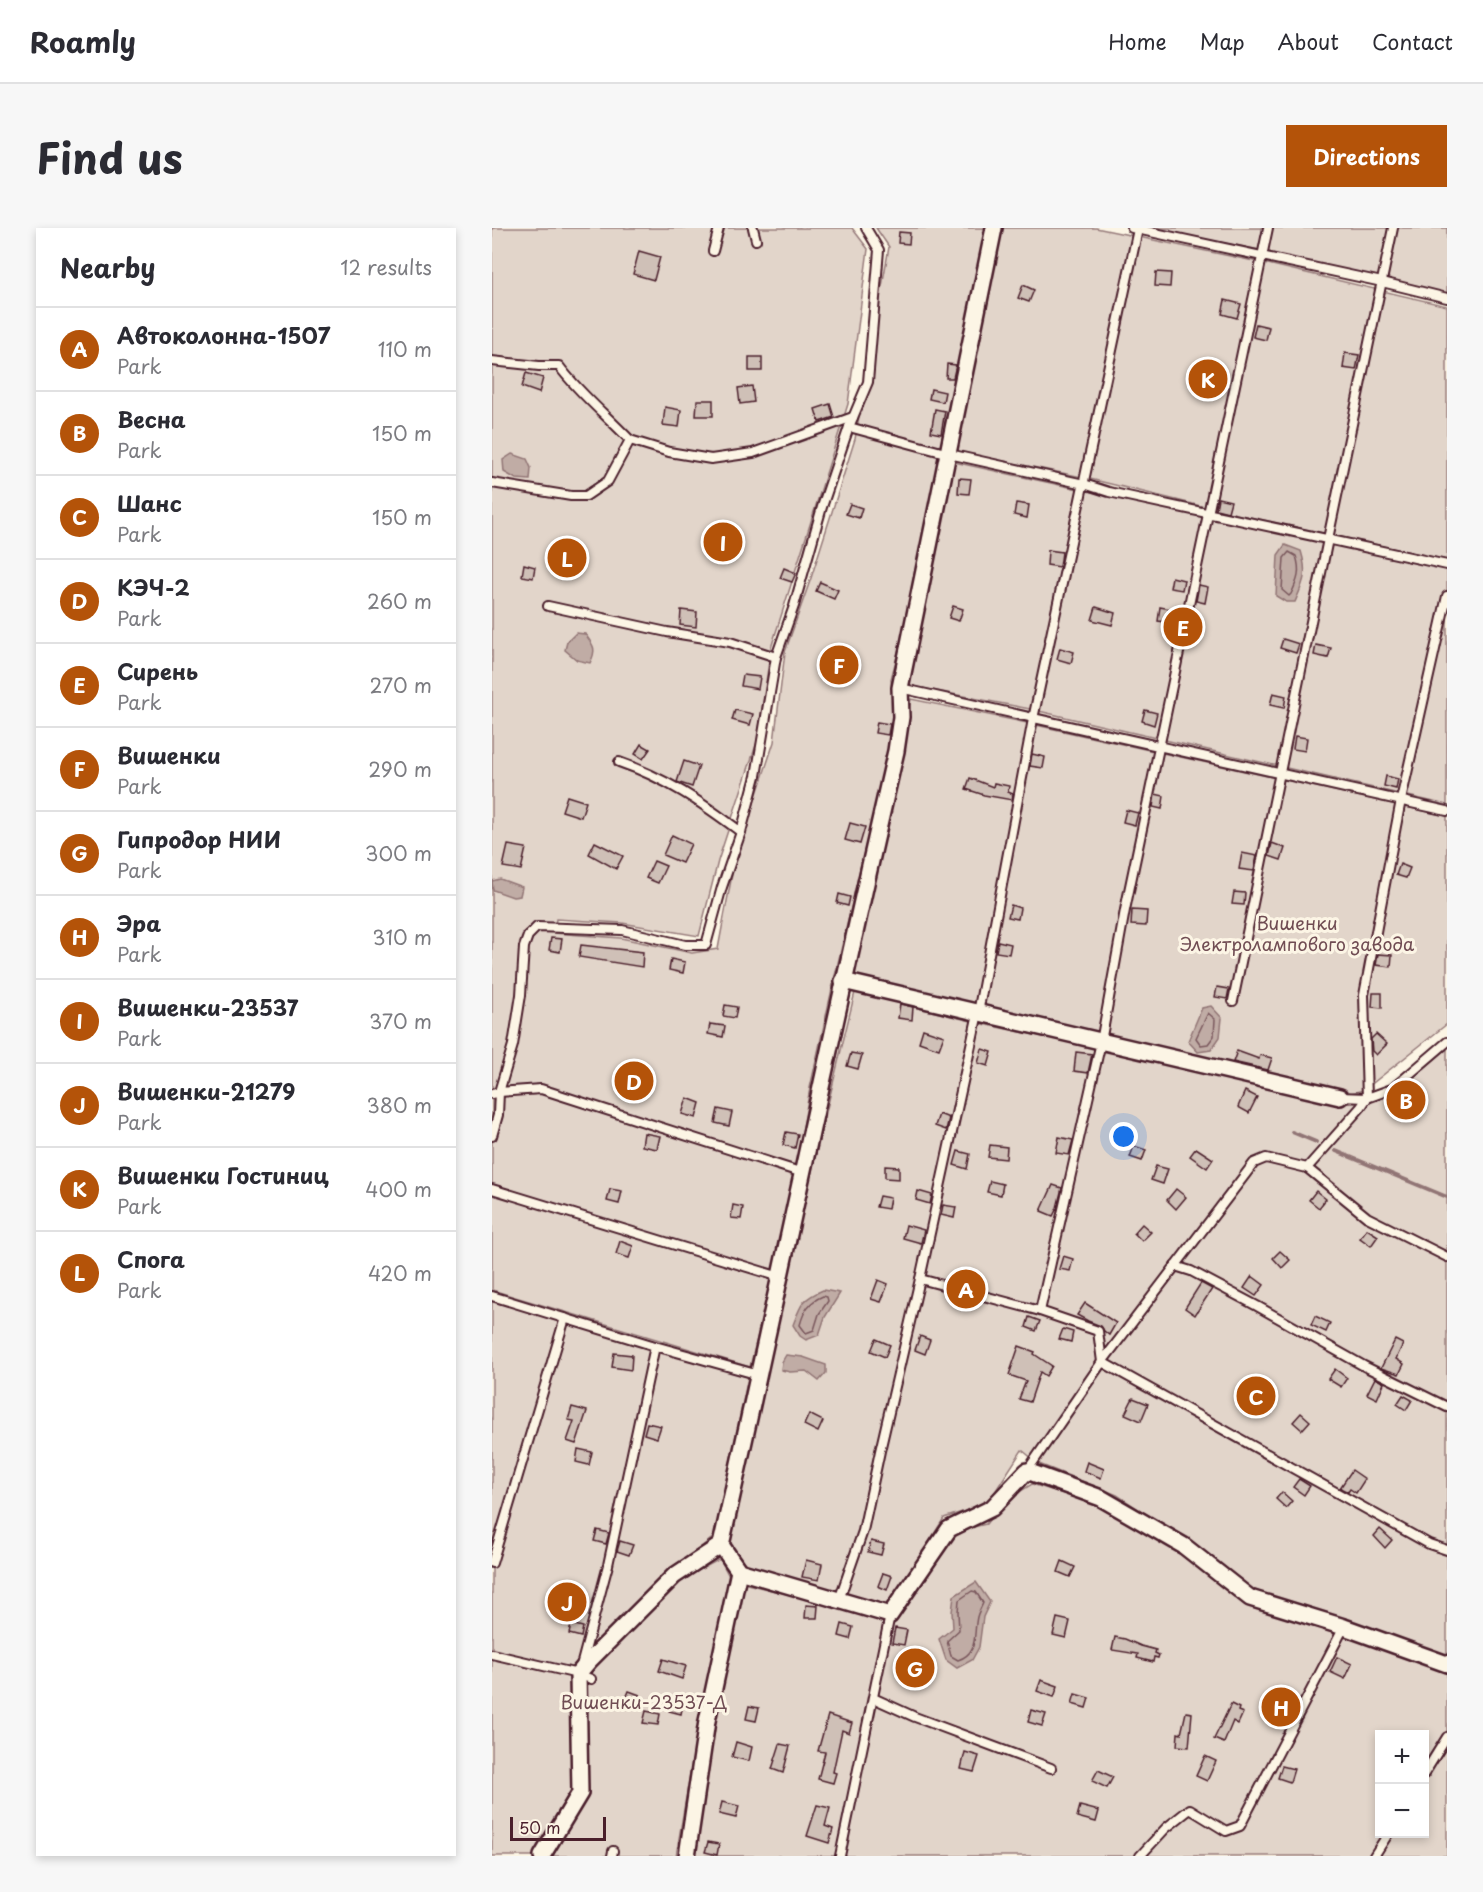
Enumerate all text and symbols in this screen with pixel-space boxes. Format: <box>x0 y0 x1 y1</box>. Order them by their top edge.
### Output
text: Roamly <box>30 20 136 63</box>
text: Home <box>1108 25 1167 57</box>
text: Map <box>1200 25 1245 57</box>
text: About <box>1278 25 1339 57</box>
text: Contact <box>1372 25 1453 57</box>
text: Find us <box>36 125 183 188</box>
button: Directions <box>1286 125 1447 187</box>
text: Nearby <box>60 248 155 287</box>
text: 12 results <box>340 252 432 282</box>
text: Автоколонна-1507 <box>117 318 330 351</box>
text: A <box>72 334 87 364</box>
text: 110 m <box>378 334 432 364</box>
text: Park <box>117 351 162 381</box>
pin: K <box>1188 356 1228 402</box>
text: Весна <box>117 402 186 435</box>
text: B <box>73 418 86 448</box>
text: 150 m <box>372 418 432 448</box>
text: Park <box>117 435 162 465</box>
text: Шанс <box>117 486 182 519</box>
text: C <box>72 502 87 532</box>
text: 150 m <box>372 502 432 532</box>
text: Park <box>117 519 162 549</box>
pin: I <box>704 520 742 564</box>
pin: L <box>548 536 586 580</box>
text: КЭЧ-2 <box>117 570 190 603</box>
text: D <box>72 586 87 616</box>
text: 260 m <box>367 586 432 616</box>
text: Park <box>117 603 162 633</box>
pin: E <box>1164 604 1202 650</box>
pin: F <box>820 642 858 688</box>
text: Сирень <box>117 654 198 687</box>
text: E <box>73 670 86 700</box>
text: 270 m <box>369 670 432 700</box>
text: Park <box>117 687 162 717</box>
text: Вишенки <box>117 738 221 771</box>
text: F <box>74 754 85 784</box>
text: 290 m <box>368 754 432 784</box>
text: Park <box>117 771 162 801</box>
text: Гипродор НИИ <box>117 822 281 855</box>
text: G <box>71 838 88 868</box>
text: 300 m <box>365 838 432 868</box>
text: Park <box>117 855 162 885</box>
text: Эра <box>117 906 161 939</box>
park label: Вишенки Электролампового завода <box>1180 909 1415 957</box>
text: H <box>72 922 87 952</box>
text: 310 m <box>372 922 432 952</box>
text: Park <box>117 939 162 969</box>
text: Вишенки-23537 <box>117 990 298 1023</box>
text: I <box>76 1006 83 1036</box>
text: 370 m <box>369 1006 432 1036</box>
text: Park <box>117 1023 162 1053</box>
pin: D <box>614 1058 654 1104</box>
text: Вишенки-21279 <box>117 1074 295 1107</box>
pin: B <box>1386 1078 1426 1122</box>
text: J <box>73 1090 86 1120</box>
text: 380 m <box>366 1090 432 1120</box>
text: Park <box>117 1107 162 1137</box>
your location <box>1109 1122 1138 1151</box>
text: Вишенки Гостиниц <box>117 1158 329 1191</box>
text: K <box>72 1174 87 1204</box>
text: 400 m <box>365 1174 432 1204</box>
text: Park <box>117 1191 162 1221</box>
text: Спога <box>117 1242 185 1275</box>
text: L <box>74 1258 85 1288</box>
text: 420 m <box>368 1258 432 1288</box>
pin: A <box>946 1266 986 1312</box>
text: Park <box>117 1275 162 1305</box>
pin: C <box>1236 1374 1275 1418</box>
pin: J <box>548 1580 586 1624</box>
pin: G <box>896 1646 934 1690</box>
pin: H <box>1262 1684 1300 1730</box>
park label: Вишенки-23537-Д <box>560 1688 728 1715</box>
map controls <box>1375 1730 1429 1838</box>
button: + <box>1375 1730 1429 1784</box>
button: − <box>1375 1784 1429 1838</box>
scale bar <box>510 1814 606 1842</box>
text: 50 m <box>519 1815 560 1839</box>

